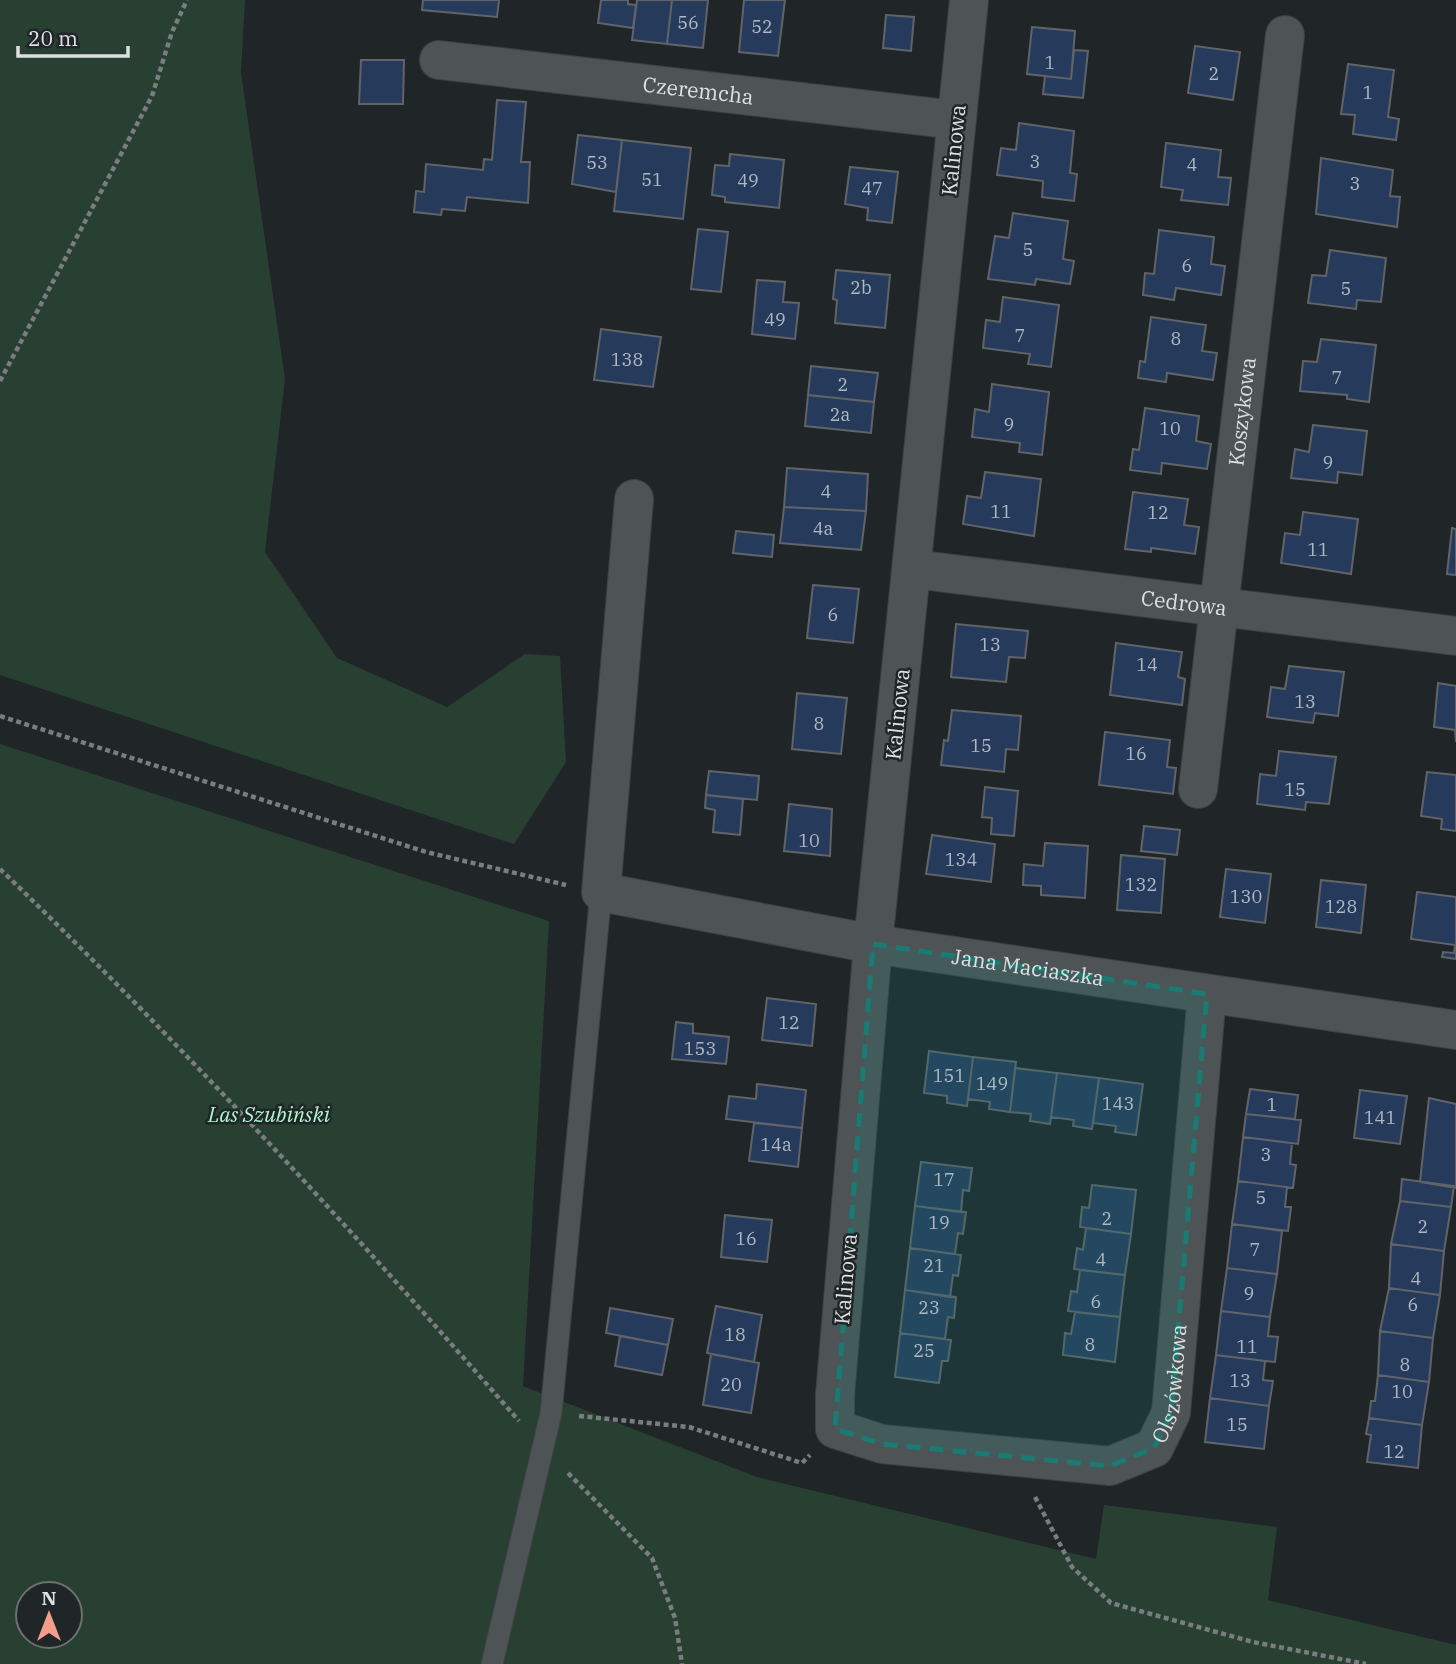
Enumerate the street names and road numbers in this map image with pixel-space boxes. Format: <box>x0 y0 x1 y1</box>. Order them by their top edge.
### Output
street label: Czeremcha <box>641 70 755 110</box>
street label: Kalinowa <box>934 103 972 197</box>
street label: Koszykowa <box>1221 356 1262 467</box>
street label: Cedrowa <box>1139 583 1228 622</box>
street label: Kalinowa <box>878 667 916 761</box>
street label: Jana Maciaszka <box>950 942 1106 992</box>
street label: Kalinowa <box>827 1232 863 1326</box>
street label: Olszówkowa <box>1145 1323 1193 1448</box>

